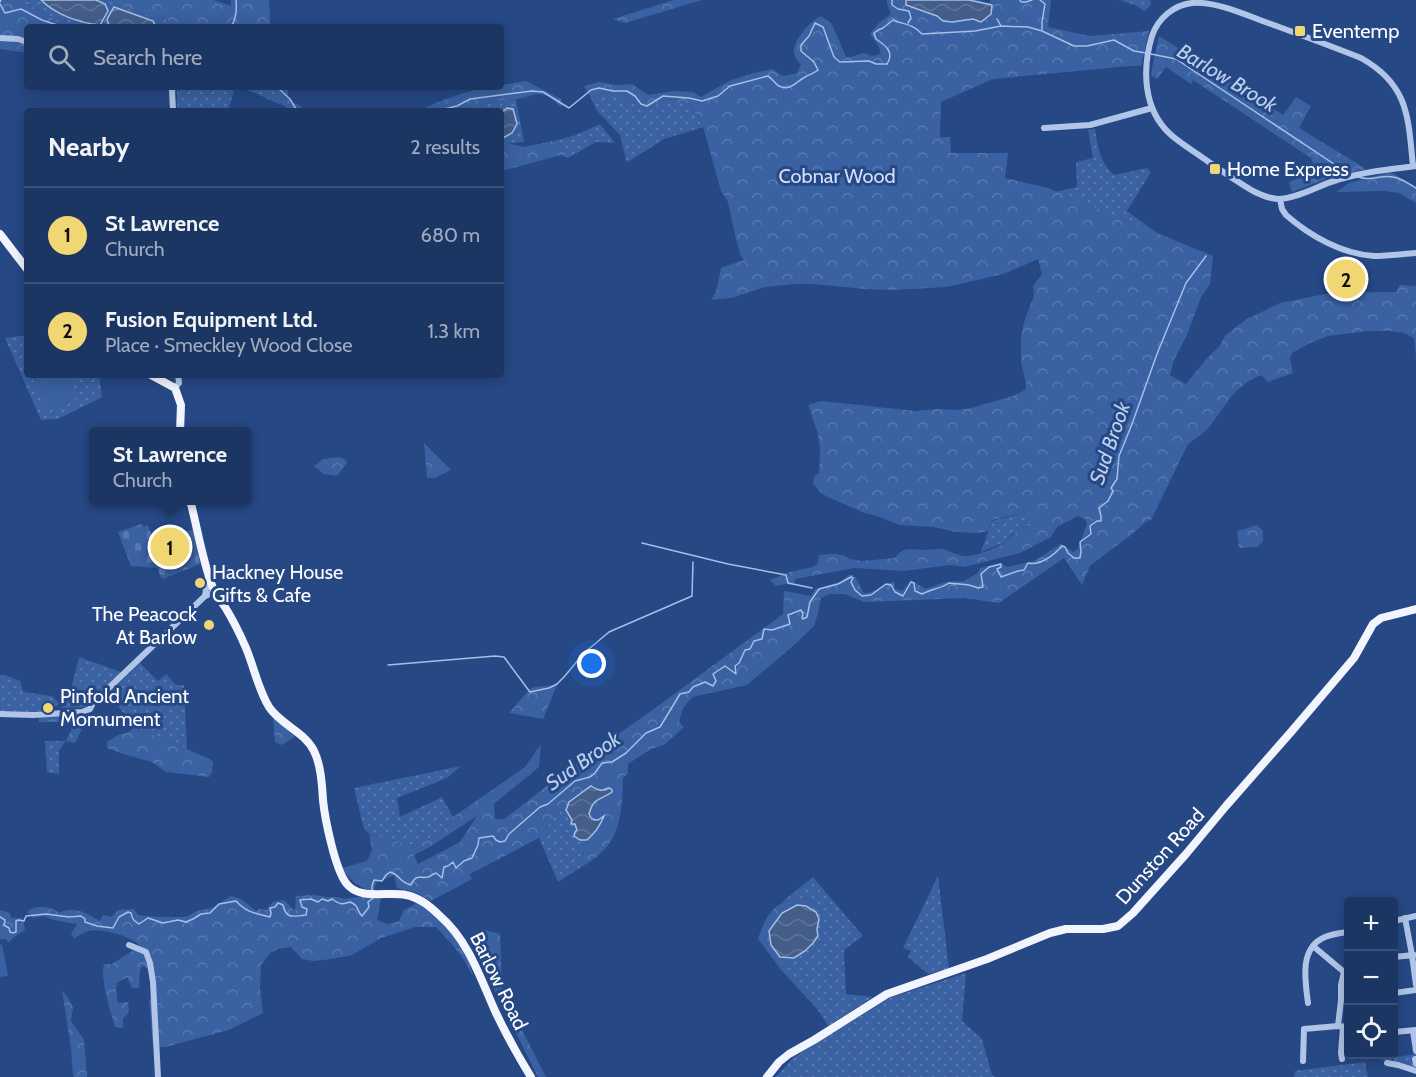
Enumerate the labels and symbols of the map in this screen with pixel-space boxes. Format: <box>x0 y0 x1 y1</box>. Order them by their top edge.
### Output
place label: Eventemp <box>1312 19 1399 43</box>
marker: Eventemp <box>1293 24 1307 38</box>
water label: Barlow Brook <box>1173 38 1283 118</box>
place label: Home Express <box>1227 157 1349 181</box>
marker: Home Express <box>1208 162 1222 176</box>
park label: Cobnar Wood <box>779 164 895 188</box>
pin: 2 <box>1326 256 1366 302</box>
water label: Sud Brook <box>1084 397 1136 487</box>
pin: 1 <box>150 524 190 570</box>
place label: Hackney House Gifts & Cafe <box>212 560 343 607</box>
marker: Hackney House Gifts & Cafe <box>193 576 207 590</box>
place label: The Peacock At Barlow <box>92 602 197 649</box>
marker: The Peacock At Barlow <box>202 618 216 632</box>
your location <box>577 649 606 678</box>
place label: Pinfold Ancient Momument <box>60 684 189 731</box>
marker: Pinfold Ancient Momument <box>41 701 55 715</box>
water label: Sud Brook <box>541 725 626 795</box>
street label: Dunston Road <box>1111 803 1209 909</box>
street label: Barlow Road <box>465 928 533 1034</box>

